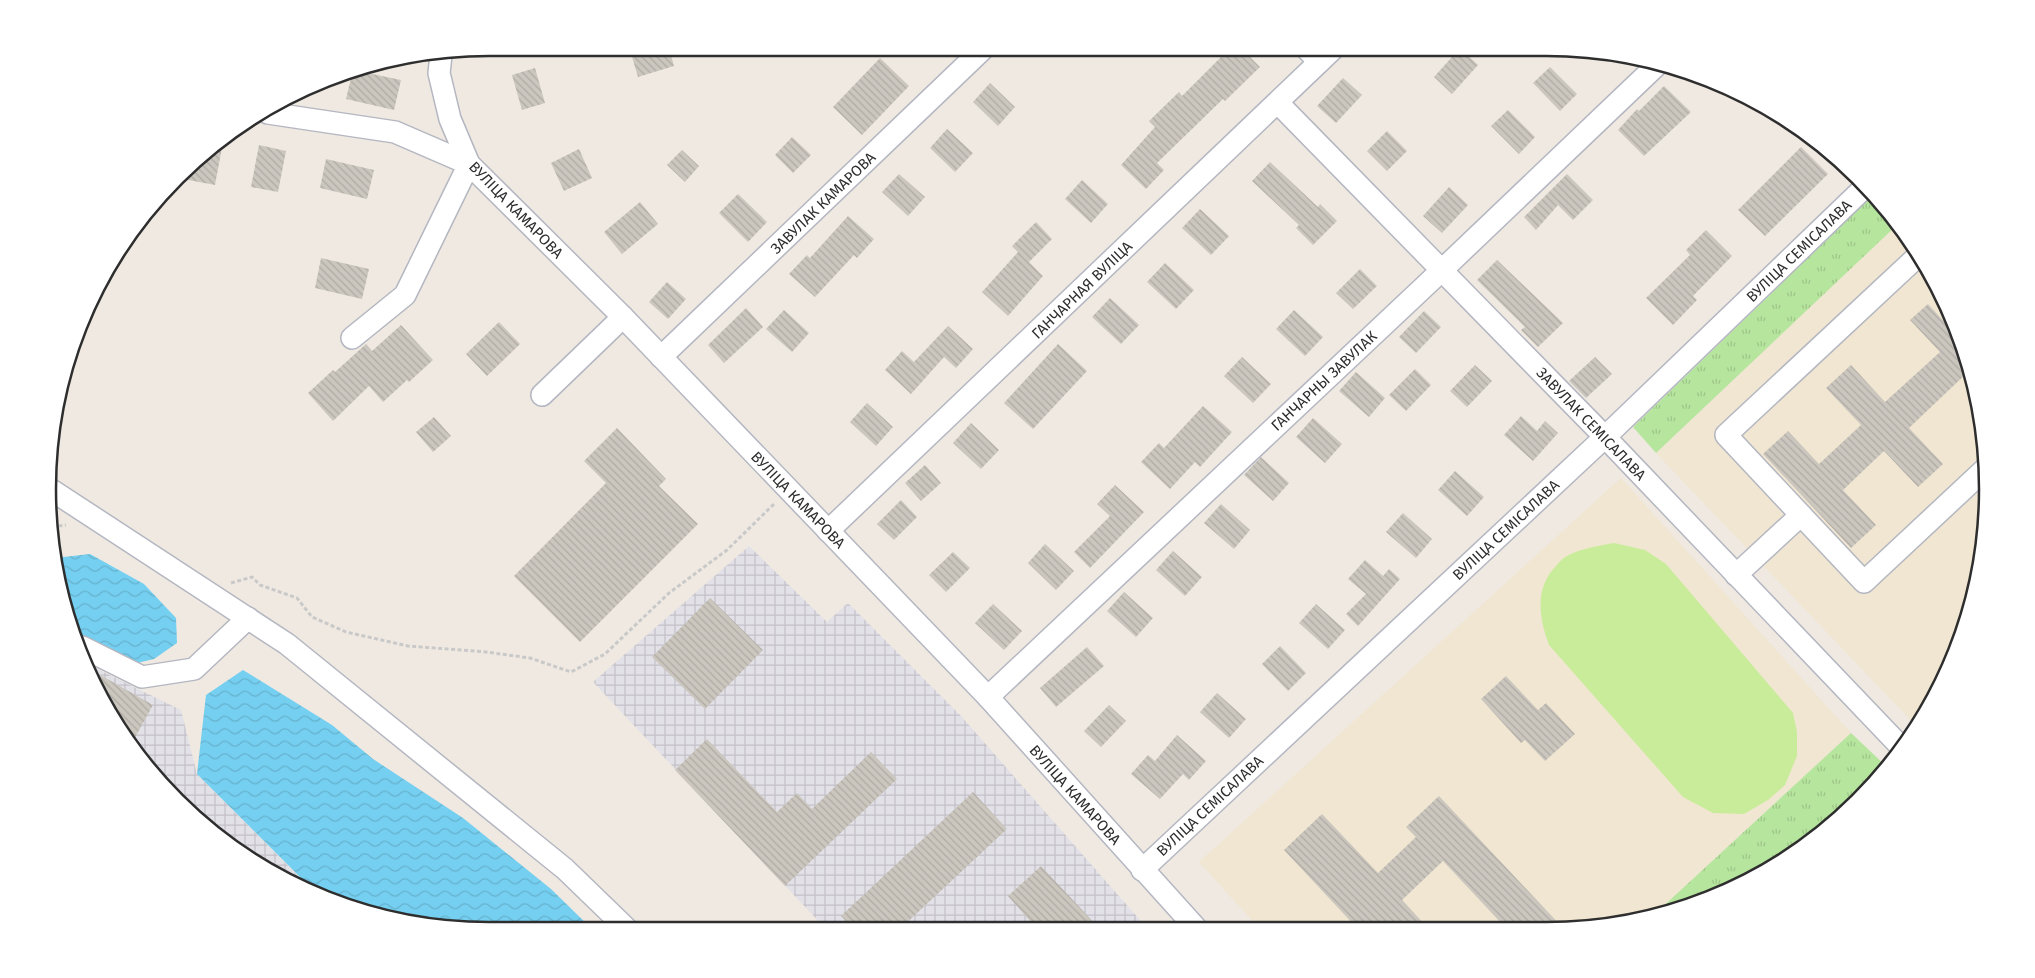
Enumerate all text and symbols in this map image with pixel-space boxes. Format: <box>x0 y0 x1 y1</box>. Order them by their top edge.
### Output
street label: ЗАВУЛАК КАМАРОВА <box>767 148 879 258</box>
street label: ВУЛІЦА КАМАРОВА <box>465 158 567 263</box>
street label: ВУЛІЦА СЕМІСАЛАВА <box>1743 196 1856 306</box>
street label: ГАНЧАРНАЯ ВУЛІЦА <box>1028 237 1136 343</box>
street label: ГАНЧАРНЫ ЗАВУЛАК <box>1267 327 1381 435</box>
street label: ЗАВУЛАК СЕМІСАЛАВА <box>1533 364 1650 484</box>
street label: ВУЛІЦА КАМАРОВА <box>747 448 849 553</box>
street label: ВУЛІЦА СЕМІСАЛАВА <box>1449 476 1563 584</box>
street label: ВУЛІЦА КАМАРОВА <box>1026 741 1125 849</box>
street label: ВУЛІЦА СЕМІСАЛАВА <box>1153 752 1267 860</box>

